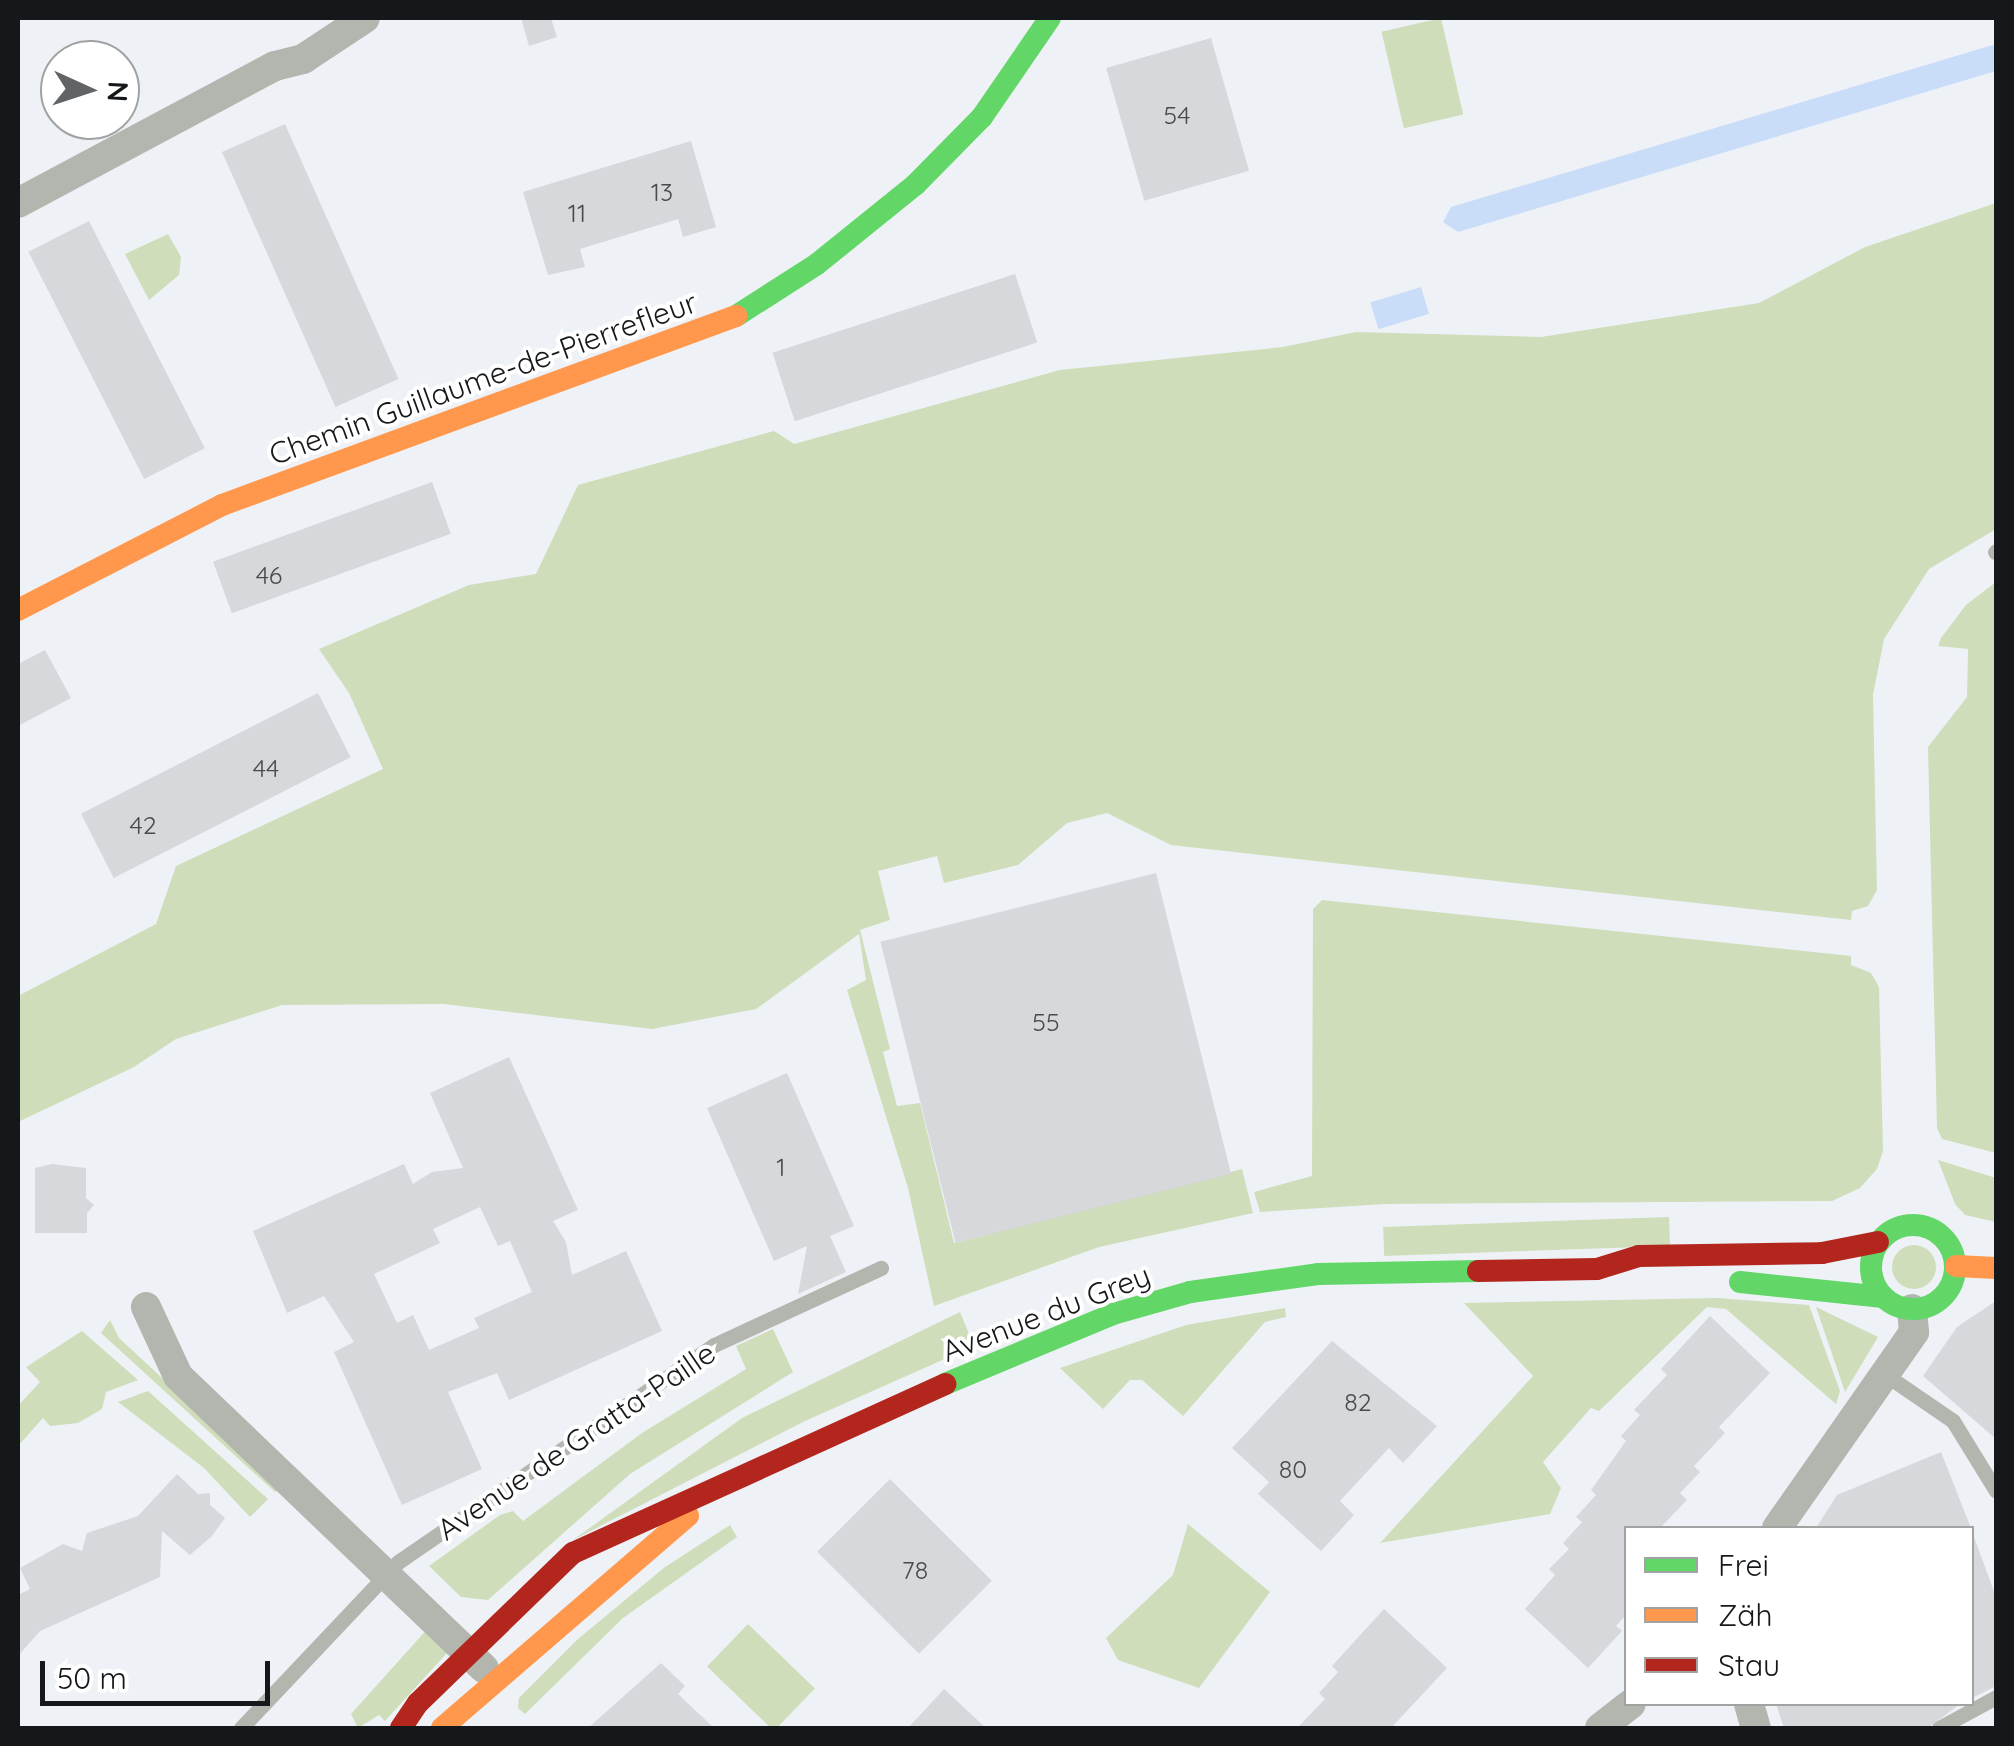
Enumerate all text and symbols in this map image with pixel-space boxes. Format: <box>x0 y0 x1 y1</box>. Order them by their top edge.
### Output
north arrow <box>40 40 140 140</box>
text: N <box>100 80 136 103</box>
house number: 54 <box>1164 100 1190 130</box>
house number: 13 <box>651 177 673 207</box>
house number: 11 <box>568 198 586 228</box>
street label: Chemin Guillaume-de-Pierrefleur <box>264 284 702 472</box>
house number: 46 <box>256 560 282 590</box>
house number: 44 <box>253 753 279 783</box>
house number: 42 <box>129 810 157 840</box>
house number: 55 <box>1032 1007 1060 1037</box>
house number: 1 <box>776 1152 786 1182</box>
street label: Avenue du Grey <box>937 1257 1155 1369</box>
street label: Avenue de Gratta-Paille <box>430 1335 722 1547</box>
house number: 82 <box>1344 1387 1372 1417</box>
house number: 80 <box>1279 1454 1307 1484</box>
legend <box>1624 1526 1974 1706</box>
text: Frei <box>1718 1546 1769 1584</box>
house number: 78 <box>902 1555 928 1585</box>
text: Zäh <box>1718 1596 1773 1634</box>
scale bar <box>45 1641 275 1703</box>
text: Stau <box>1718 1646 1780 1684</box>
text: 50 m <box>57 1659 127 1697</box>

